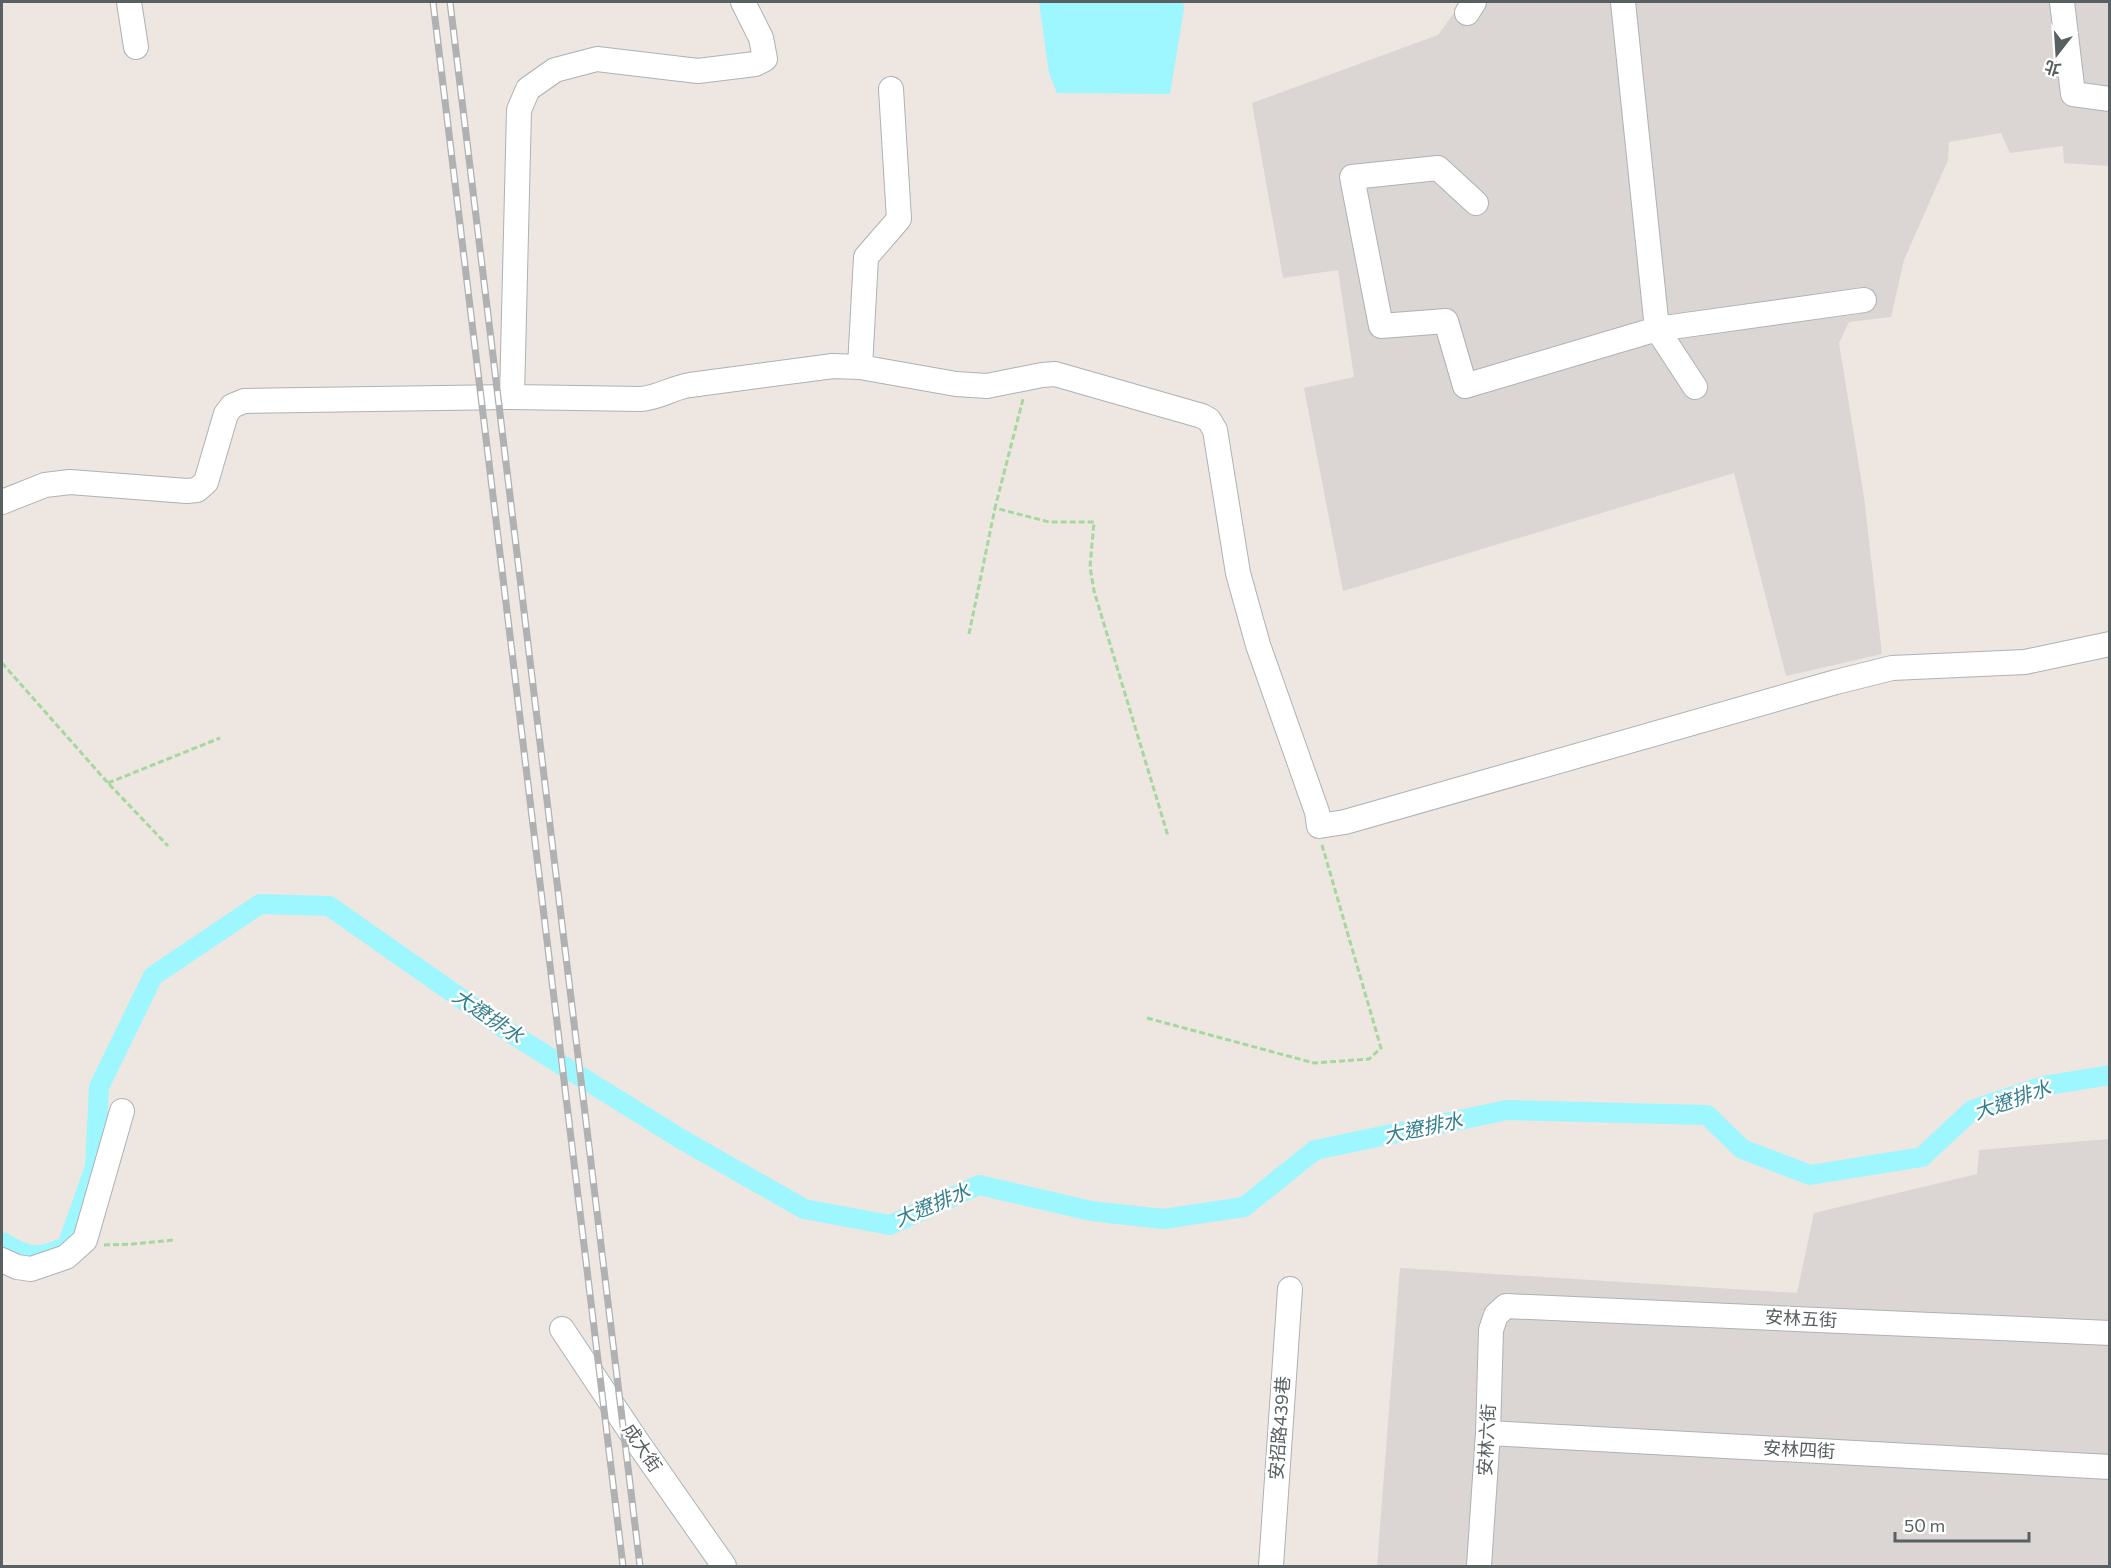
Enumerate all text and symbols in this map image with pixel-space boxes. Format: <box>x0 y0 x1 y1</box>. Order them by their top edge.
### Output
north arrow <box>2027 24 2087 84</box>
text: 北 <box>2042 57 2063 80</box>
water label: 大遼排水 <box>449 983 529 1048</box>
water label: 大遼排水 <box>1970 1074 2054 1123</box>
water label: 大遼排水 <box>1381 1107 1465 1147</box>
water label: 大遼排水 <box>890 1177 974 1231</box>
street label: 安林五街 <box>1765 1305 1838 1331</box>
street label: 安招路439巷 <box>1264 1375 1294 1481</box>
street label: 安林六街 <box>1473 1403 1499 1476</box>
street label: 成大街 <box>619 1419 667 1476</box>
street label: 安林四街 <box>1763 1436 1836 1462</box>
scale bar <box>1895 1505 2028 1543</box>
text: 50 m <box>1904 1514 1945 1536</box>

